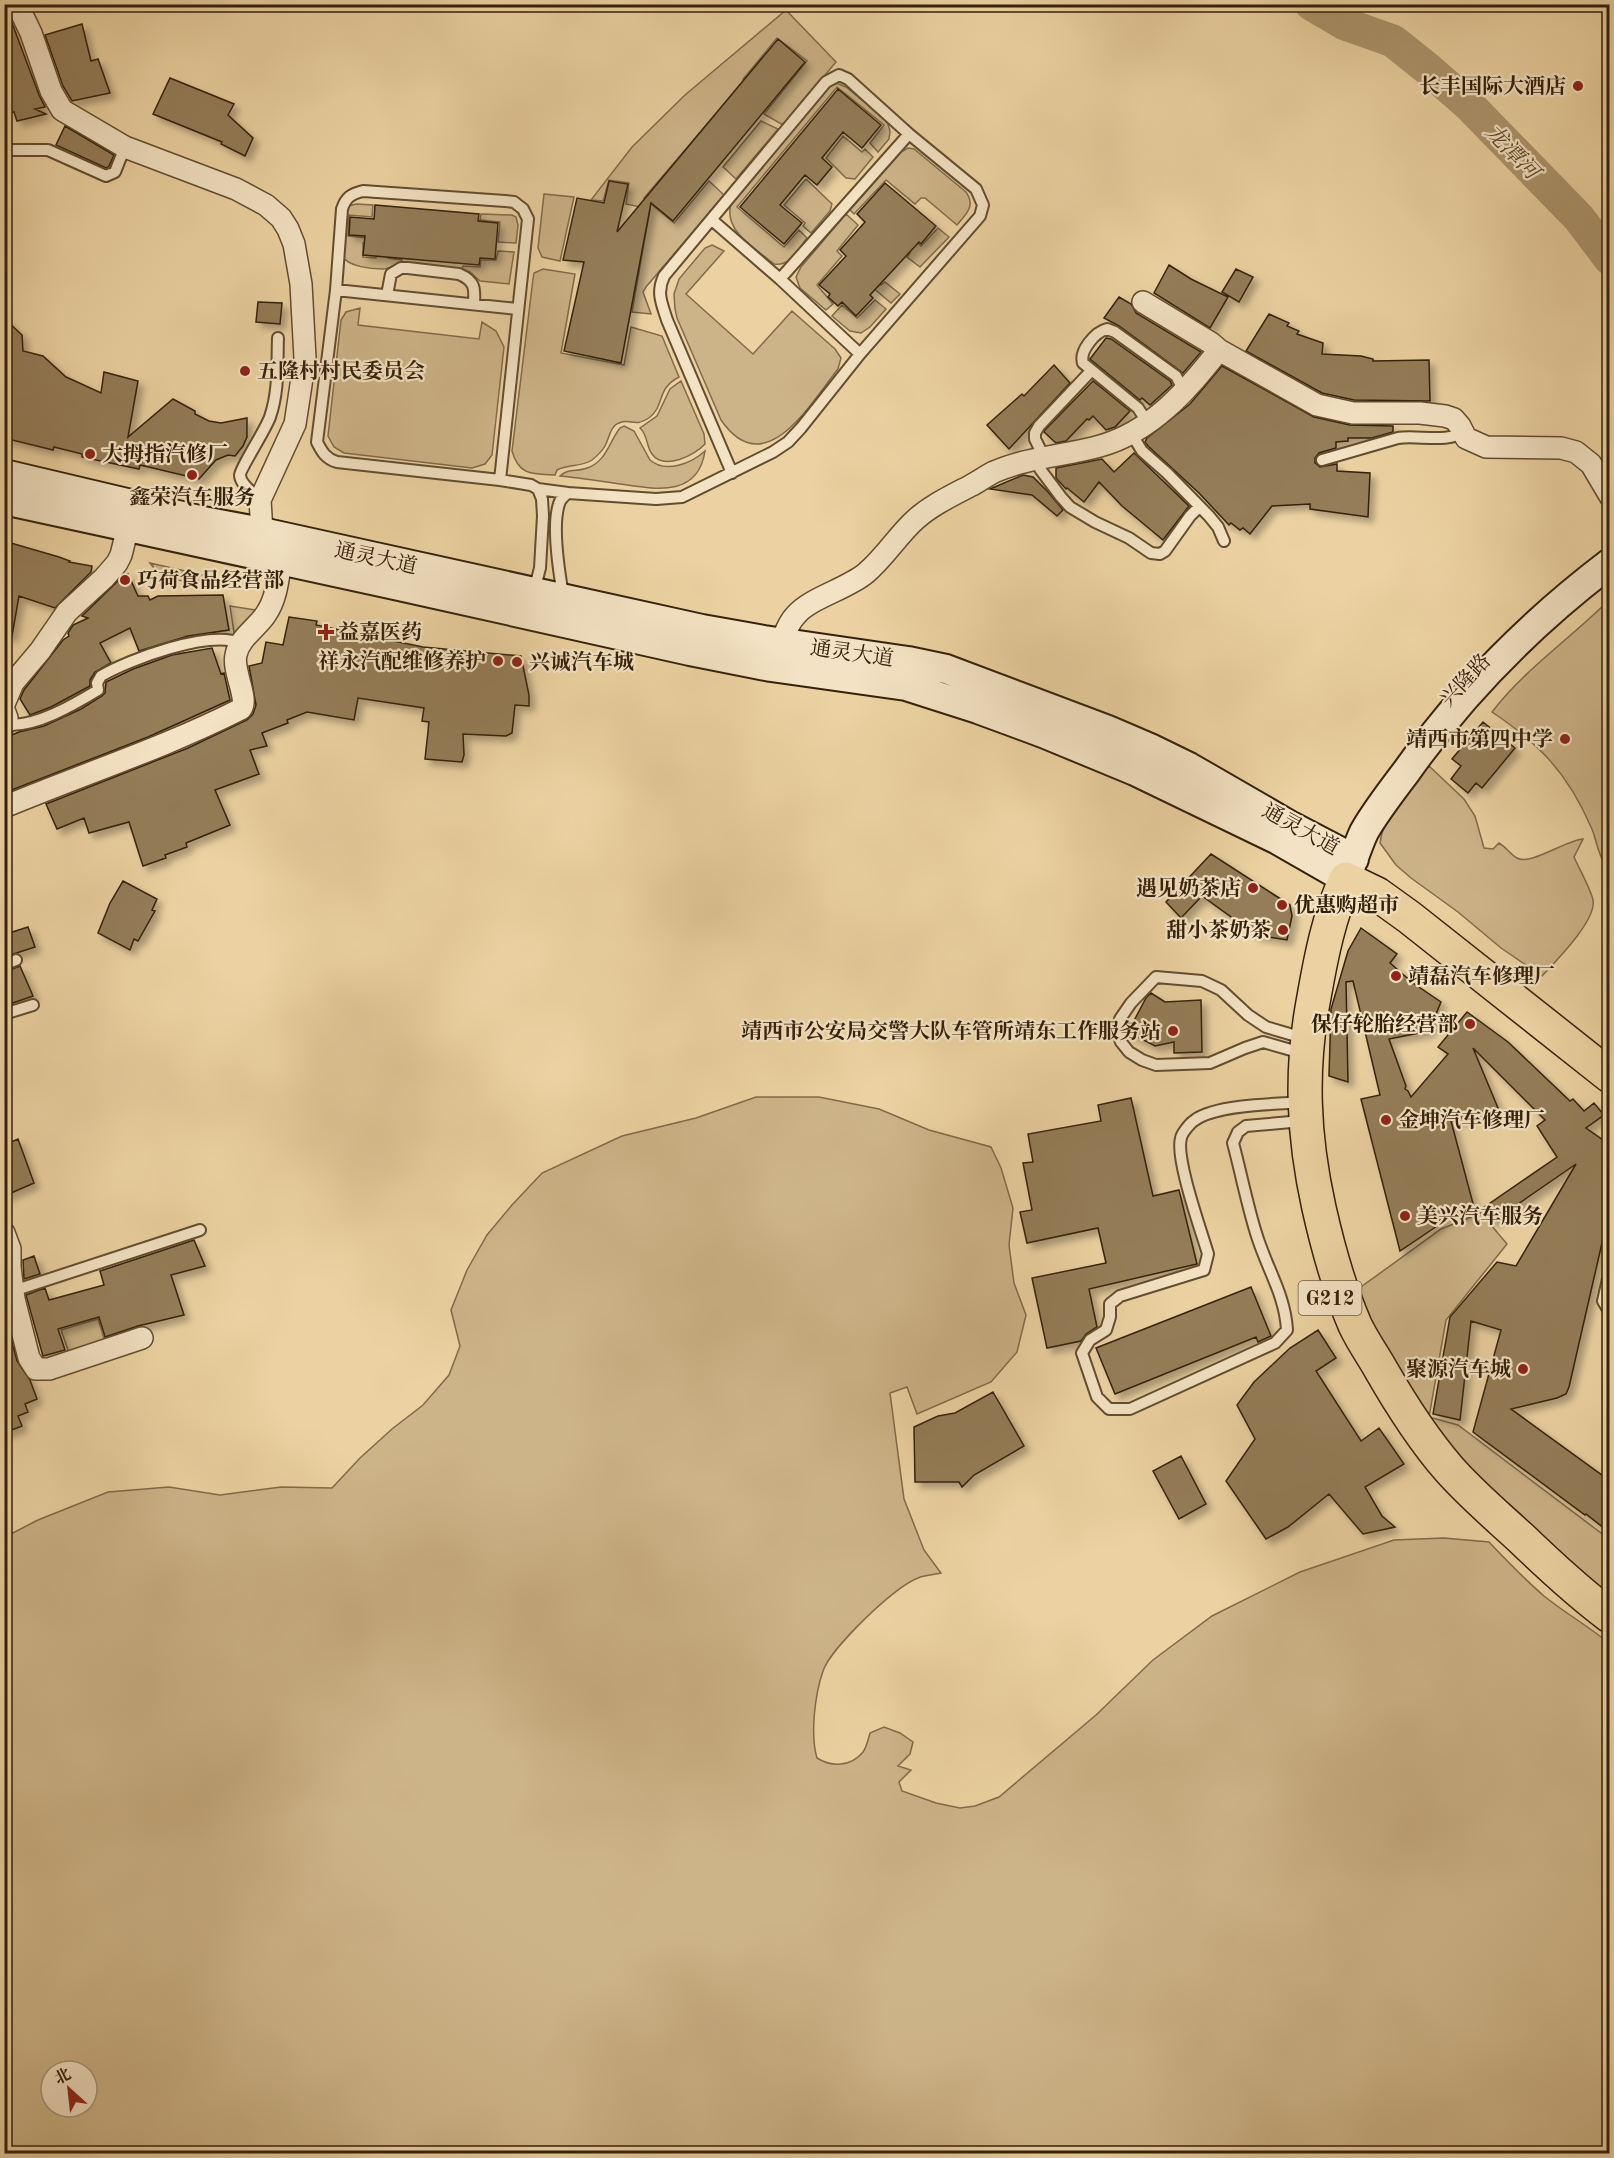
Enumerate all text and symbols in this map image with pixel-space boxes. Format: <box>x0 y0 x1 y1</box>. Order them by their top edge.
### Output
place label: 长丰国际大酒店 <box>1419 74 1566 98</box>
marker: 长丰国际大酒店 <box>1571 79 1585 93</box>
water label: 龙潭河 <box>1481 120 1547 187</box>
place label: 五隆村村民委员会 <box>257 359 425 383</box>
marker: 五隆村村民委员会 <box>238 364 252 378</box>
place label: 大拇指汽修厂 <box>102 442 228 466</box>
marker: 大拇指汽修厂 <box>83 447 97 461</box>
marker: 鑫荣汽车服务 <box>185 468 199 482</box>
place label: 鑫荣汽车服务 <box>129 485 255 509</box>
street label: 通灵大道 <box>332 539 419 578</box>
place label: 巧荷食品经营部 <box>137 569 284 592</box>
marker: 巧荷食品经营部 <box>118 573 132 587</box>
place label: 益嘉医药 <box>338 621 422 644</box>
marker: 益嘉医药 <box>319 625 333 639</box>
street label: 通灵大道 <box>809 636 895 671</box>
place label: 祥永汽配维修养护 <box>318 649 486 673</box>
street label: 兴隆路 <box>1435 649 1495 711</box>
place label: 兴诚汽车城 <box>529 650 634 674</box>
marker: 祥永汽配维修养护 <box>491 654 505 668</box>
marker: 兴诚汽车城 <box>510 655 524 669</box>
place label: 靖西市第四中学 <box>1406 727 1553 751</box>
marker: 靖西市第四中学 <box>1558 732 1572 746</box>
street label: 通灵大道 <box>1258 799 1343 860</box>
place label: 遇见奶茶店 <box>1136 876 1241 900</box>
marker: 遇见奶茶店 <box>1246 881 1260 895</box>
place label: 优惠购超市 <box>1294 893 1399 917</box>
marker: 优惠购超市 <box>1275 898 1289 912</box>
place label: 甜小茶奶茶 <box>1166 919 1271 942</box>
marker: 甜小茶奶茶 <box>1276 923 1290 937</box>
place label: 靖磊汽车修理厂 <box>1408 964 1555 988</box>
marker: 靖磊汽车修理厂 <box>1389 969 1403 983</box>
place label: 保仔轮胎经营部 <box>1311 1013 1458 1036</box>
marker: 保仔轮胎经营部 <box>1463 1017 1477 1031</box>
place label: 靖西市公安局交警大队车管所靖东工作服务站 <box>741 1019 1161 1043</box>
marker: 靖西市公安局交警大队车管所靖东工作服务站 <box>1166 1024 1180 1038</box>
place label: 金坤汽车修理厂 <box>1398 1108 1545 1132</box>
marker: 金坤汽车修理厂 <box>1379 1113 1393 1127</box>
place label: 美兴汽车服务 <box>1417 1204 1543 1228</box>
marker: 美兴汽车服务 <box>1398 1209 1412 1223</box>
road number: G212 <box>1298 1281 1362 1315</box>
place label: 聚源汽车城 <box>1406 1357 1511 1381</box>
marker: 聚源汽车城 <box>1516 1362 1530 1376</box>
north arrow <box>39 2059 99 2119</box>
text: 北 <box>51 2065 74 2088</box>

